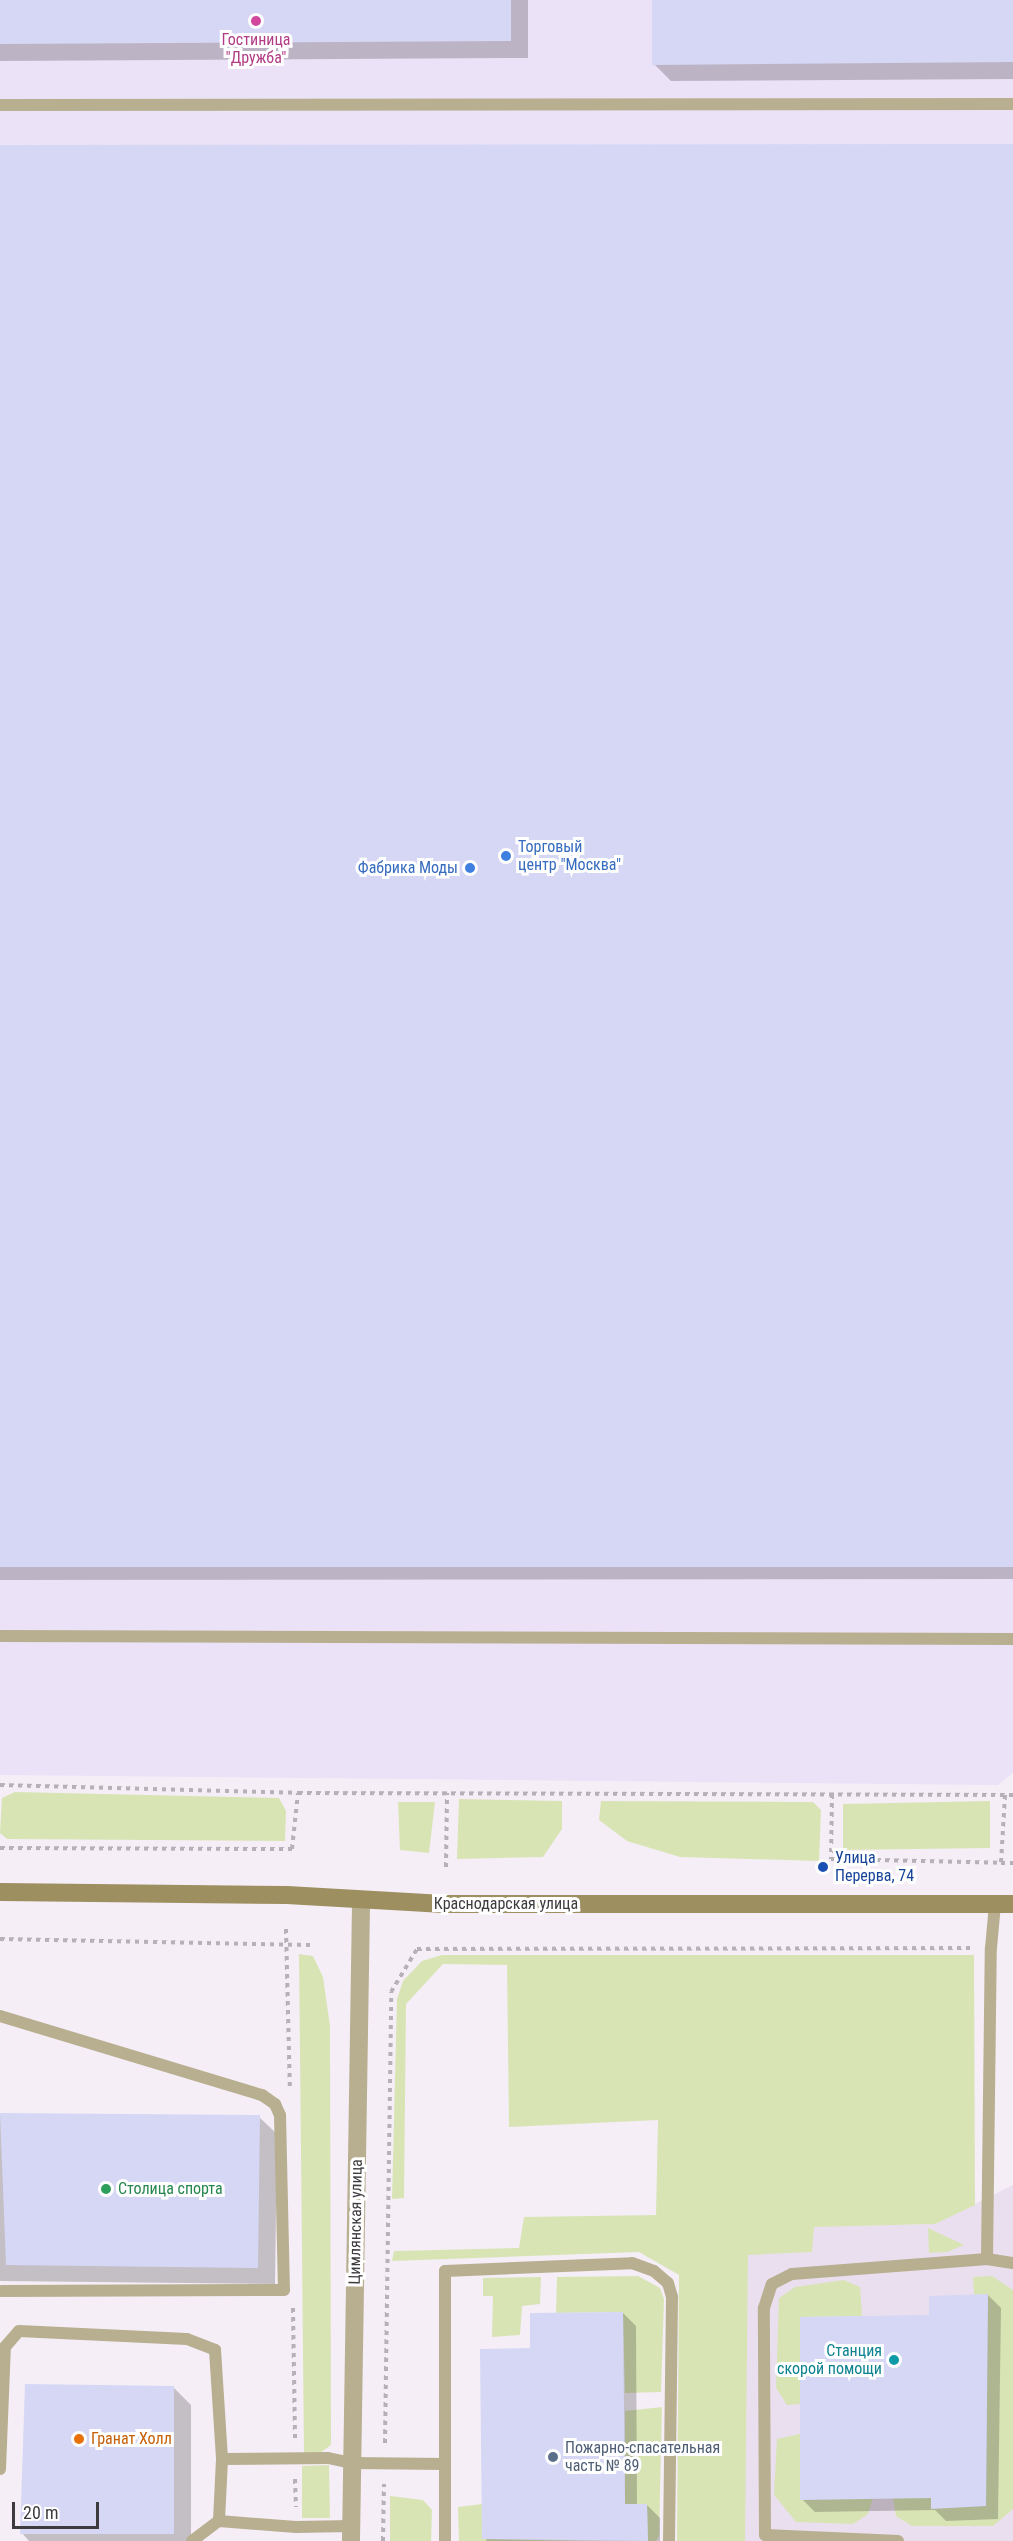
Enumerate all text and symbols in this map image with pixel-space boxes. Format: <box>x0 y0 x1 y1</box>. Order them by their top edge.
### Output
marker: Гостиница "Дружба" <box>249 14 263 28</box>
place label: Гостиница "Дружба" <box>221 30 291 68</box>
place label: Торговый центр "Москва" <box>518 837 621 875</box>
marker: Торговый центр "Москва" <box>499 849 513 863</box>
place label: Фабрика Моды <box>358 858 458 878</box>
marker: Фабрика Моды <box>463 861 477 875</box>
place label: Улица Перерва, 74 <box>835 1848 914 1886</box>
marker: Улица Перерва, 74 <box>816 1860 830 1874</box>
street label: Краснодарская улица <box>434 1894 578 1914</box>
street label: Цимлянская улица <box>345 2159 367 2285</box>
place label: Столица спорта <box>118 2179 223 2199</box>
marker: Столица спорта <box>99 2182 113 2196</box>
place label: Станция скорой помощи <box>777 2341 882 2379</box>
marker: Станция скорой помощи <box>887 2353 901 2367</box>
place label: Гранат Холл <box>91 2429 172 2449</box>
marker: Гранат Холл <box>72 2432 86 2446</box>
place label: Пожарно-спасательная часть № 89 <box>565 2438 720 2476</box>
marker: Пожарно-спасательная часть № 89 <box>546 2450 560 2464</box>
scale bar <box>15 2490 102 2528</box>
text: 20 m <box>23 2502 58 2523</box>

